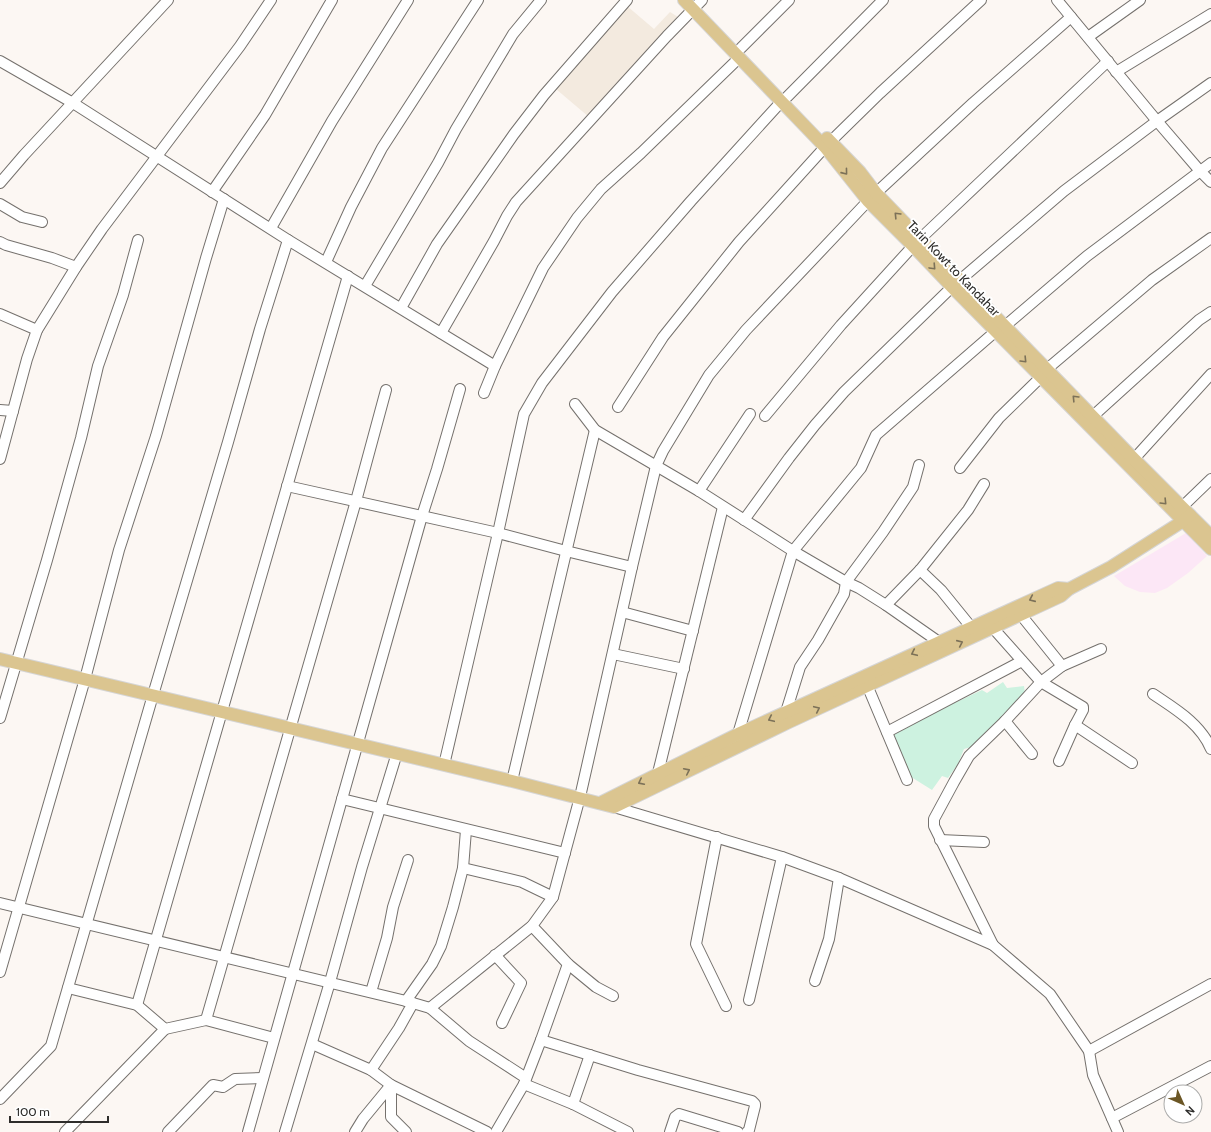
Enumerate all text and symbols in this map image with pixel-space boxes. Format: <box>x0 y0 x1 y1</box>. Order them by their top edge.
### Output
one-way arrow <box>840 167 847 174</box>
one-way arrow <box>894 212 902 220</box>
street label: Tarin Kowt to Kandahar <box>904 217 1004 320</box>
one-way arrow <box>928 262 936 270</box>
one-way arrow <box>1019 355 1027 363</box>
one-way arrow <box>1073 395 1080 403</box>
one-way arrow <box>1159 497 1167 505</box>
one-way arrow <box>1029 594 1037 602</box>
one-way arrow <box>956 640 964 648</box>
one-way arrow <box>911 648 919 656</box>
one-way arrow <box>812 706 820 714</box>
one-way arrow <box>767 714 775 722</box>
one-way arrow <box>683 768 690 776</box>
one-way arrow <box>638 777 645 785</box>
north arrow <box>1163 1084 1203 1124</box>
scale bar <box>10 1098 108 1124</box>
text: N <box>1182 1103 1198 1119</box>
text: 100 m <box>16 1104 50 1119</box>

